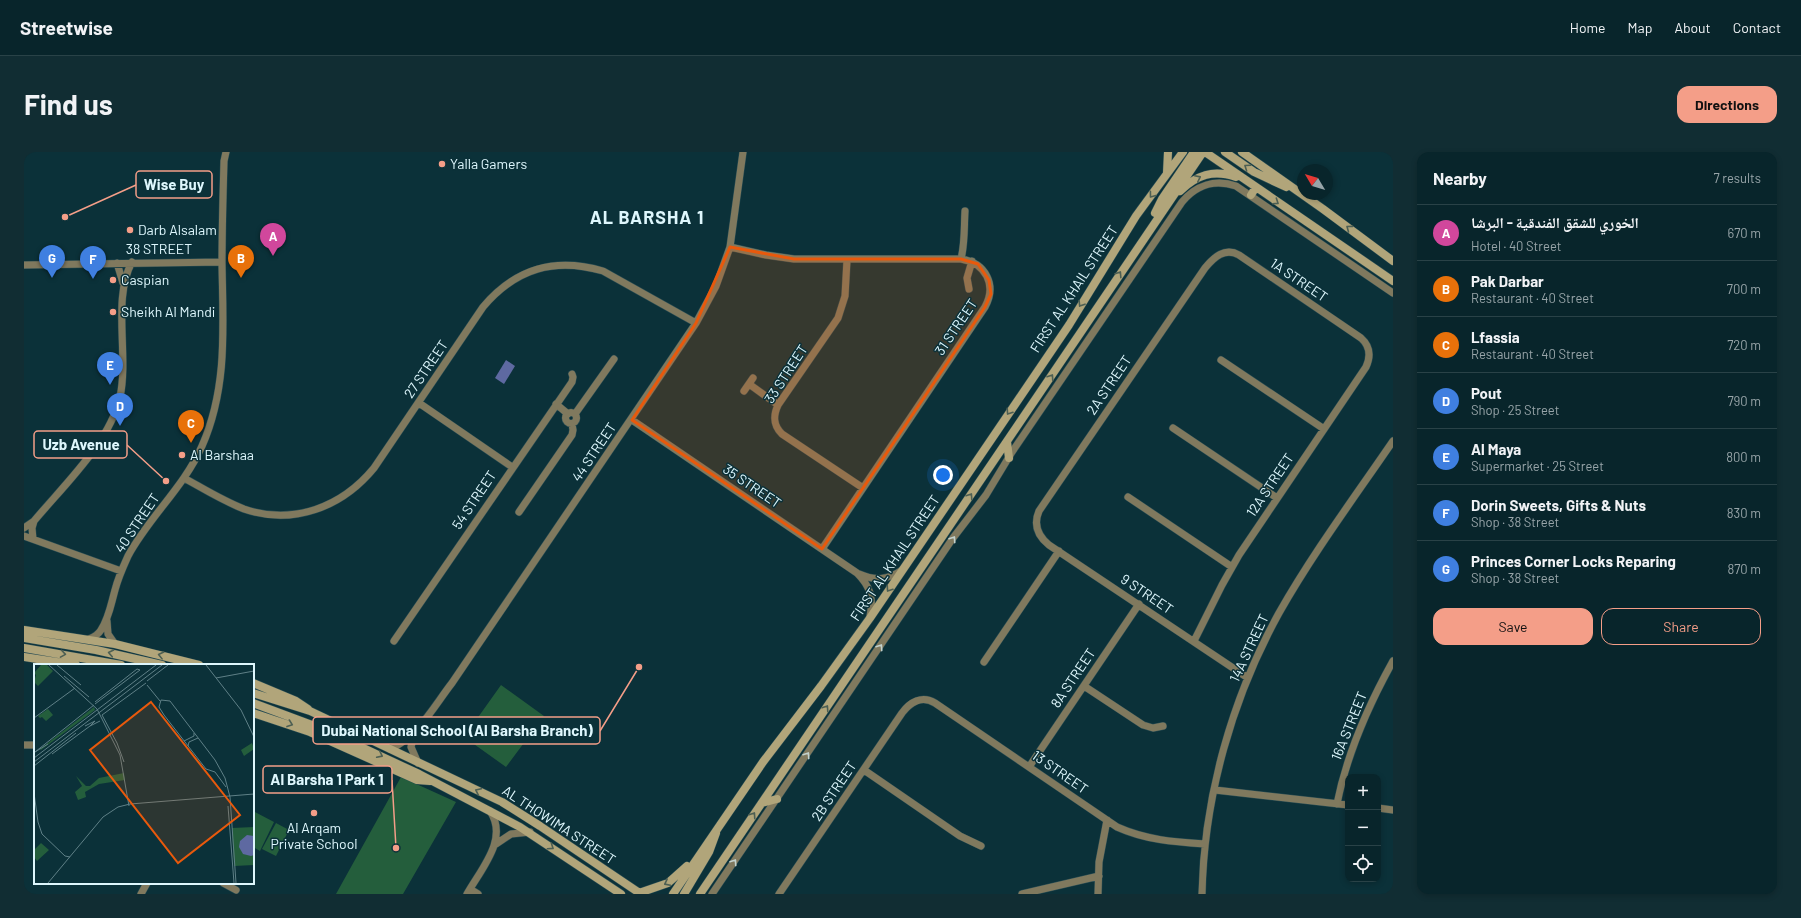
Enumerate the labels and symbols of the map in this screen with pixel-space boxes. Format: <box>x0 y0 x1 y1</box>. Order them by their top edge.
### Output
place label: Yalla Gamers <box>450 155 527 172</box>
marker: Yalla Gamers <box>437 159 447 169</box>
one-way arrow <box>1244 164 1251 172</box>
north arrow <box>1297 164 1333 200</box>
callout: Wise Buy <box>136 171 212 198</box>
text: Wise Buy <box>144 175 205 193</box>
one-way arrow <box>1193 175 1201 183</box>
one-way arrow <box>1150 191 1157 198</box>
one-way arrow <box>1272 197 1279 204</box>
district label: AL BARSHA 1 <box>590 206 704 228</box>
place label: Darb Alsalam <box>138 221 217 238</box>
street label: FIRST AL KHAIL STREET <box>1026 222 1121 355</box>
pin: A <box>260 223 286 256</box>
marker: Darb Alsalam <box>125 225 135 235</box>
one-way arrow <box>1347 226 1354 233</box>
street label: 38 STREET <box>126 240 192 257</box>
pin: G <box>39 245 65 278</box>
pin: B <box>228 245 254 278</box>
pin: F <box>80 246 106 279</box>
street label: 1A STREET <box>1267 254 1331 305</box>
place label: Caspian <box>121 271 169 288</box>
one-way arrow <box>1115 272 1122 279</box>
marker: Caspian <box>108 275 118 285</box>
street label: 31 STREET <box>931 295 981 358</box>
one-way arrow <box>1079 300 1086 307</box>
place label: Sheikh Al Mandi <box>121 303 215 320</box>
marker: Sheikh Al Mandi <box>108 307 118 317</box>
street label: 27 STREET <box>400 336 451 401</box>
street label: 33 STREET <box>760 341 811 406</box>
pin: E <box>97 352 123 385</box>
street label: 2A STREET <box>1082 352 1135 418</box>
one-way arrow <box>1046 374 1054 381</box>
pin: D <box>107 393 133 426</box>
one-way arrow <box>1006 408 1014 415</box>
pin: C <box>178 410 204 443</box>
street label: 44 STREET <box>568 419 620 484</box>
callout: Uzb Avenue <box>34 431 127 458</box>
text: Uzb Avenue <box>42 435 120 453</box>
place label: Al Barshaa <box>190 446 254 463</box>
marker: Al Barshaa <box>177 450 187 460</box>
street label: 12A STREET <box>1242 450 1297 520</box>
street label: 35 STREET <box>720 460 785 511</box>
your location <box>933 465 953 485</box>
street label: 54 STREET <box>448 467 499 532</box>
street label: 40 STREET <box>111 490 163 556</box>
street label: FIRST AL KHAIL STREET <box>846 492 943 624</box>
one-way arrow <box>965 493 973 500</box>
one-way arrow <box>948 536 956 543</box>
street label: 9 STREET <box>1118 570 1177 617</box>
one-way arrow <box>887 585 894 592</box>
street label: 14A STREET <box>1225 611 1272 685</box>
one-way arrow <box>875 644 882 651</box>
street label: 8A STREET <box>1047 645 1099 711</box>
one-way arrow <box>59 649 66 658</box>
one-way arrow <box>108 649 114 657</box>
one-way arrow <box>158 651 165 660</box>
inset map <box>34 664 254 884</box>
street label: 16A STREET <box>1327 689 1370 763</box>
one-way arrow <box>821 705 829 712</box>
callout: Dubai National School (Al Barsha Branch) <box>313 717 600 744</box>
one-way arrow <box>287 720 294 728</box>
text: Dubai National School (Al Barsha Branch) <box>321 721 593 739</box>
street label: 13 STREET <box>1029 746 1091 797</box>
one-way arrow <box>375 750 383 758</box>
one-way arrow <box>802 752 809 759</box>
street label: 2B STREET <box>807 758 860 824</box>
callout: Al Barsha 1 Park 1 <box>263 766 392 793</box>
text: Al Barsha 1 Park 1 <box>270 770 384 788</box>
street label: AL THOWIMA STREET <box>499 782 619 868</box>
one-way arrow <box>475 788 482 796</box>
marker: Al Arqam Private School <box>309 808 319 818</box>
one-way arrow <box>748 813 755 820</box>
place label: Al Arqam Private School <box>270 819 358 852</box>
one-way arrow <box>547 842 554 850</box>
one-way arrow <box>729 859 737 866</box>
one-way arrow <box>664 878 672 886</box>

